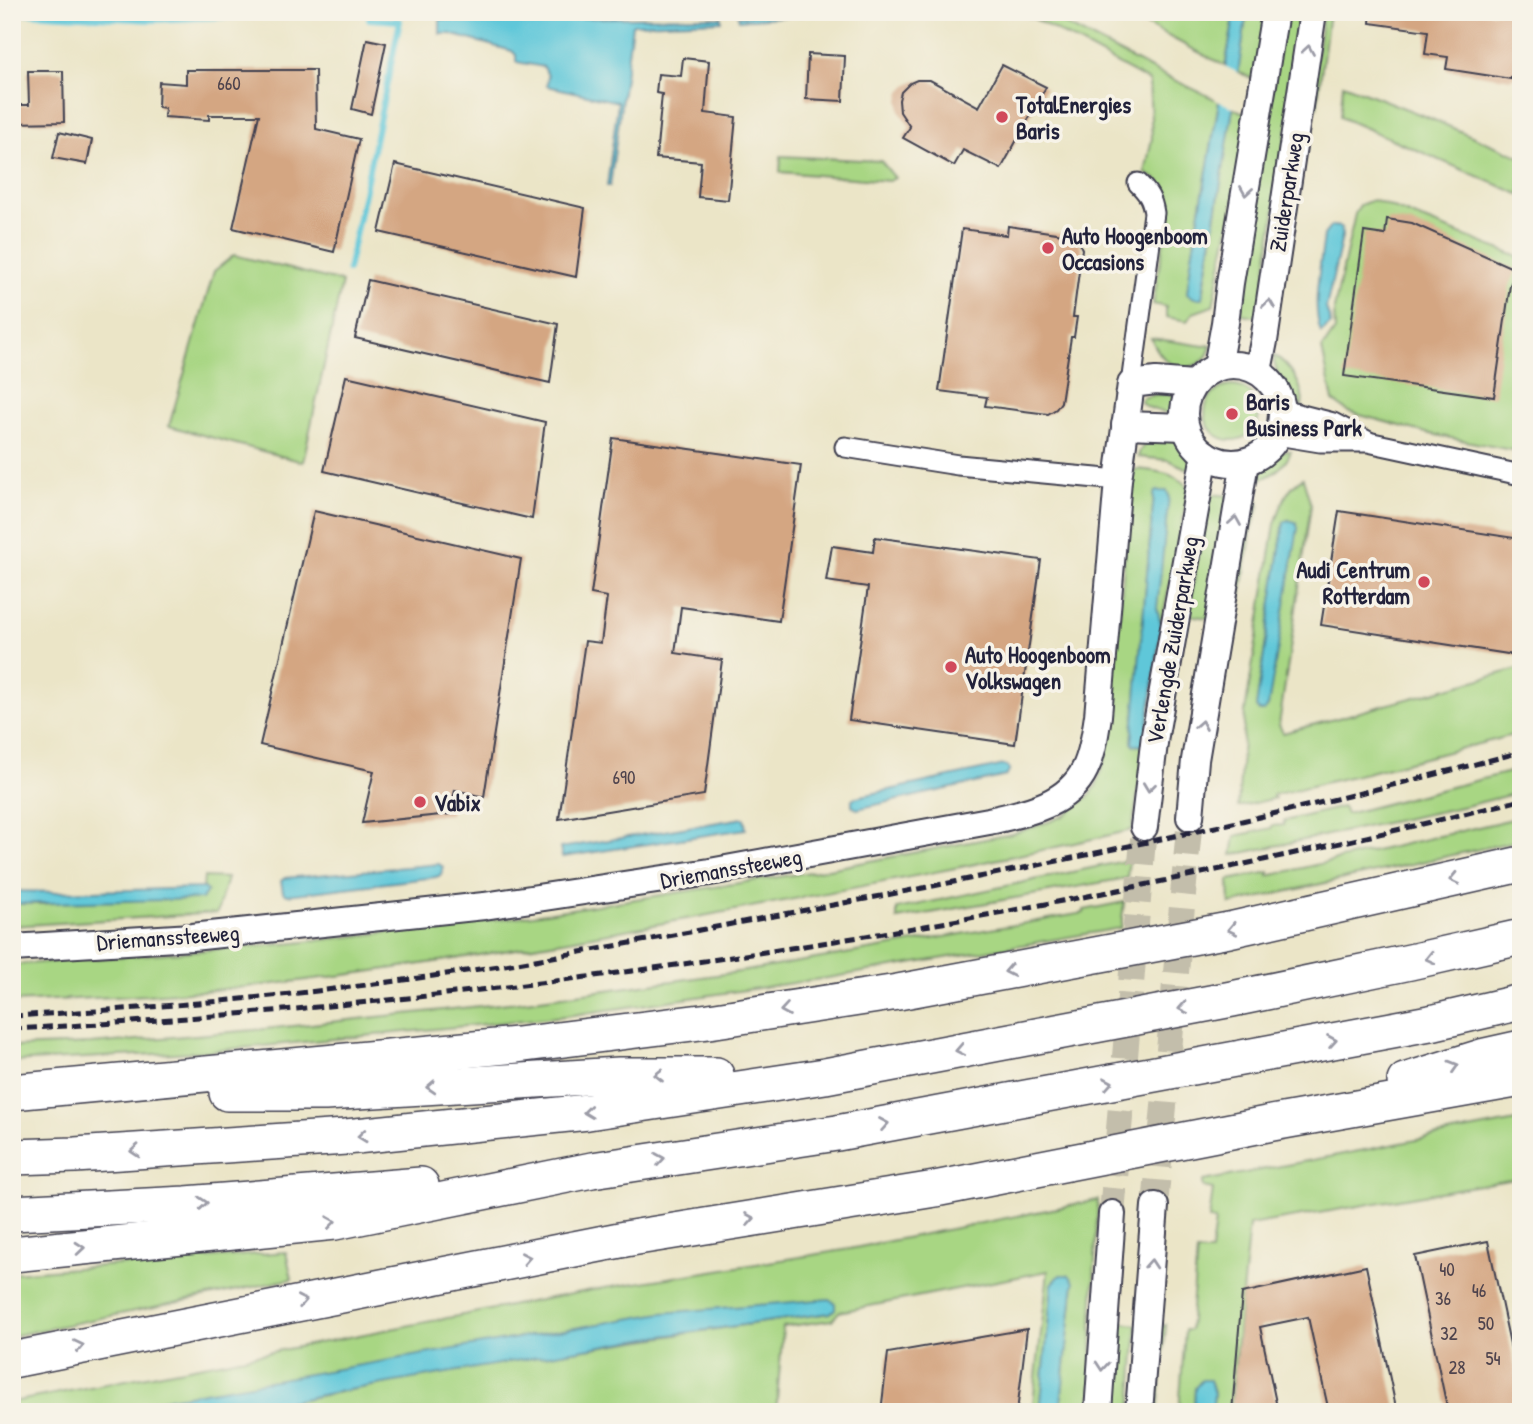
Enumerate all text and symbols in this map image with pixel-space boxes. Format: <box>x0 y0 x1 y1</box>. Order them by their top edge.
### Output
one-way arrow <box>1300 44 1315 56</box>
house number: 660 <box>217 70 241 96</box>
place label: TotalEnergies Baris <box>1015 89 1131 146</box>
marker: TotalEnergies Baris <box>994 109 1010 125</box>
street label: Zuiderparkweg <box>1261 130 1311 254</box>
one-way arrow <box>1239 185 1254 197</box>
place label: Auto Hoogenboom Occasions <box>1062 220 1208 277</box>
marker: Auto Hoogenboom Occasions <box>1040 240 1056 256</box>
one-way arrow <box>1261 298 1276 310</box>
place label: Baris Business Park <box>1246 386 1362 443</box>
marker: Baris Business Park <box>1224 406 1240 422</box>
one-way arrow <box>1227 516 1242 528</box>
street label: Verlengde Zuiderparkweg <box>1138 534 1206 746</box>
place label: Audi Centrum Rotterdam <box>1296 554 1410 611</box>
marker: Audi Centrum Rotterdam <box>1416 574 1432 590</box>
place label: Auto Hoogenboom Volkswagen <box>965 639 1111 697</box>
marker: Auto Hoogenboom Volkswagen <box>943 659 959 675</box>
one-way arrow <box>1193 719 1208 731</box>
house number: 690 <box>612 764 636 790</box>
one-way arrow <box>1142 782 1157 793</box>
place label: Vabix <box>434 787 481 818</box>
marker: Vabix <box>412 794 428 810</box>
street label: Driemanssteeweg <box>658 840 804 896</box>
one-way arrow <box>1448 870 1460 885</box>
street label: Driemanssteeweg <box>96 917 240 957</box>
one-way arrow <box>1226 920 1238 935</box>
one-way arrow <box>1424 950 1436 964</box>
one-way arrow <box>1003 963 1015 978</box>
one-way arrow <box>1177 1000 1189 1015</box>
one-way arrow <box>779 1002 790 1017</box>
one-way arrow <box>1326 1034 1338 1049</box>
one-way arrow <box>954 1042 966 1057</box>
one-way arrow <box>1447 1060 1460 1074</box>
one-way arrow <box>653 1067 663 1083</box>
one-way arrow <box>1102 1076 1114 1091</box>
one-way arrow <box>426 1079 437 1094</box>
one-way arrow <box>582 1104 594 1119</box>
one-way arrow <box>879 1117 890 1132</box>
one-way arrow <box>356 1128 367 1143</box>
one-way arrow <box>129 1144 140 1159</box>
one-way arrow <box>654 1152 666 1167</box>
one-way arrow <box>198 1196 209 1211</box>
one-way arrow <box>744 1212 755 1227</box>
one-way arrow <box>325 1215 337 1230</box>
one-way arrow <box>75 1241 86 1256</box>
one-way arrow <box>520 1251 531 1266</box>
house number: 40 <box>1439 1256 1455 1282</box>
one-way arrow <box>1143 1258 1158 1269</box>
house number: 46 <box>1472 1277 1486 1303</box>
house number: 36 <box>1435 1285 1451 1311</box>
one-way arrow <box>296 1295 308 1310</box>
house number: 50 <box>1478 1310 1494 1336</box>
house number: 32 <box>1440 1320 1458 1346</box>
one-way arrow <box>73 1340 85 1355</box>
house number: 54 <box>1485 1345 1501 1371</box>
house number: 28 <box>1448 1354 1466 1380</box>
one-way arrow <box>1095 1360 1110 1371</box>

